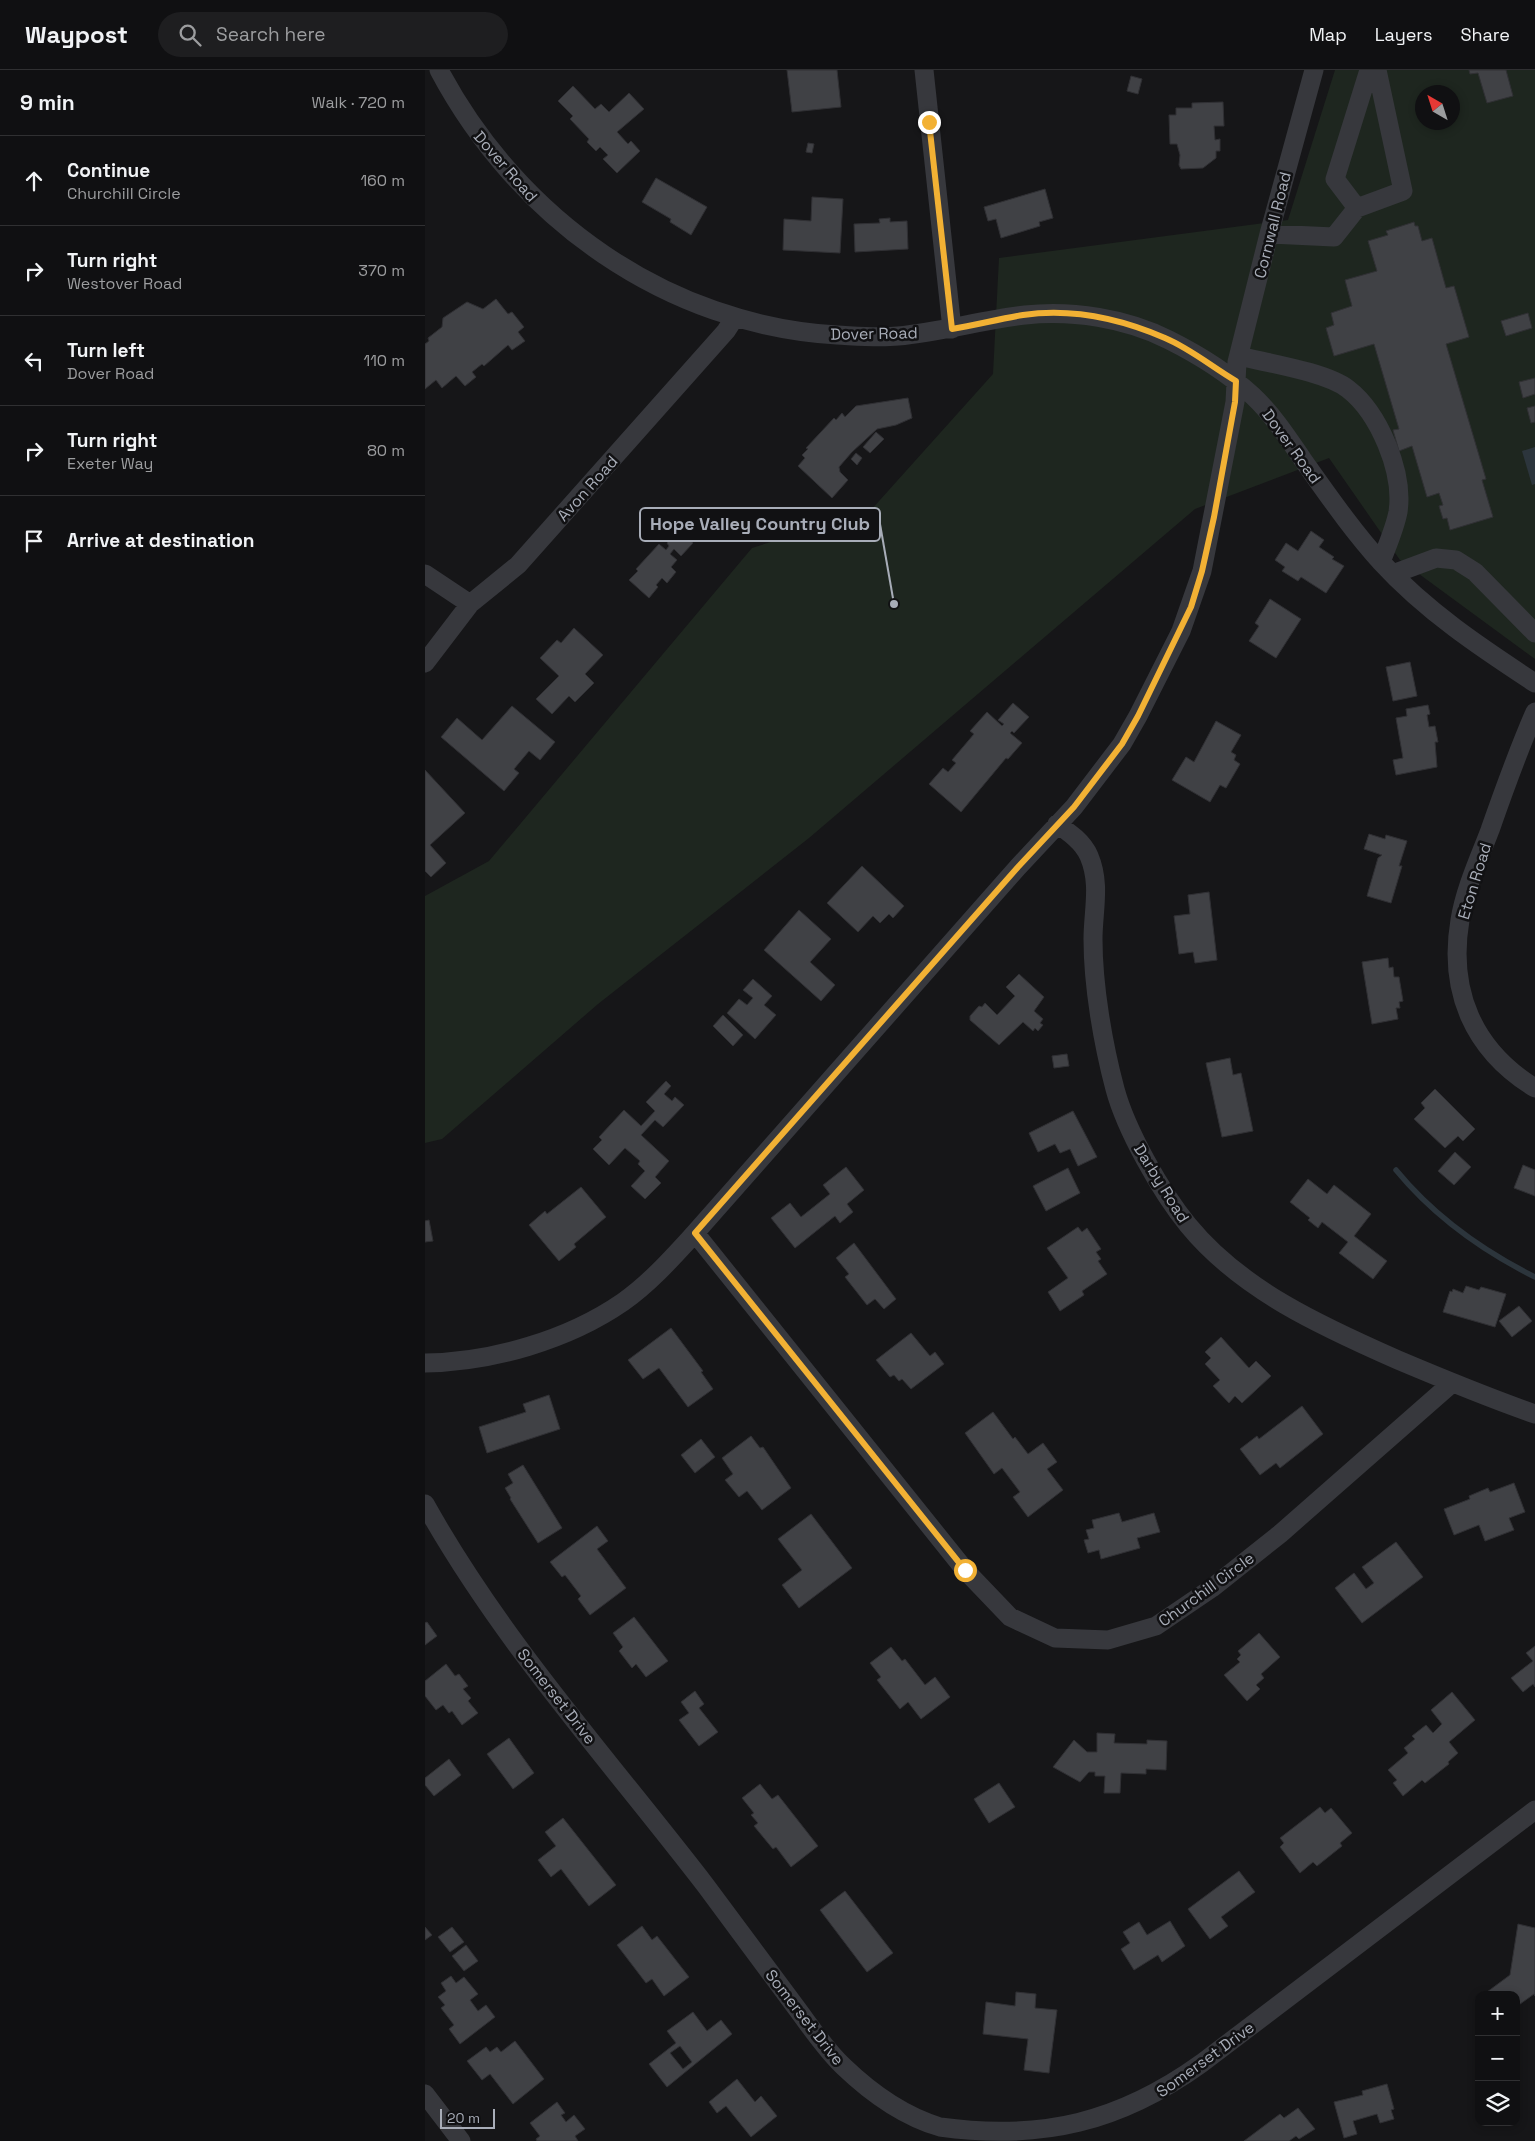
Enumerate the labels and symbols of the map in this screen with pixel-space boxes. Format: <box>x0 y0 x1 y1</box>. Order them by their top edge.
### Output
north arrow <box>1415 85 1460 130</box>
route end <box>918 111 941 134</box>
street label: Dover Road <box>469 126 542 206</box>
street label: Cornwall Road <box>1249 170 1296 281</box>
street label: Dover Road <box>830 322 918 345</box>
street label: Dover Road <box>1257 405 1326 488</box>
street label: Avon Road <box>552 451 622 526</box>
callout: Hope Valley Country Club <box>640 508 880 541</box>
text: Hope Valley Country Club <box>650 512 870 535</box>
street label: Eton Road <box>1453 840 1496 922</box>
street label: Darby Road <box>1129 1140 1194 1227</box>
street label: Churchill Circle <box>1154 1548 1258 1631</box>
route start <box>954 1559 977 1582</box>
street label: Somerset Drive <box>513 1644 601 1749</box>
street label: Somerset Drive <box>761 1965 849 2070</box>
street label: Somerset Drive <box>1152 2017 1258 2102</box>
scale bar <box>440 2106 495 2129</box>

